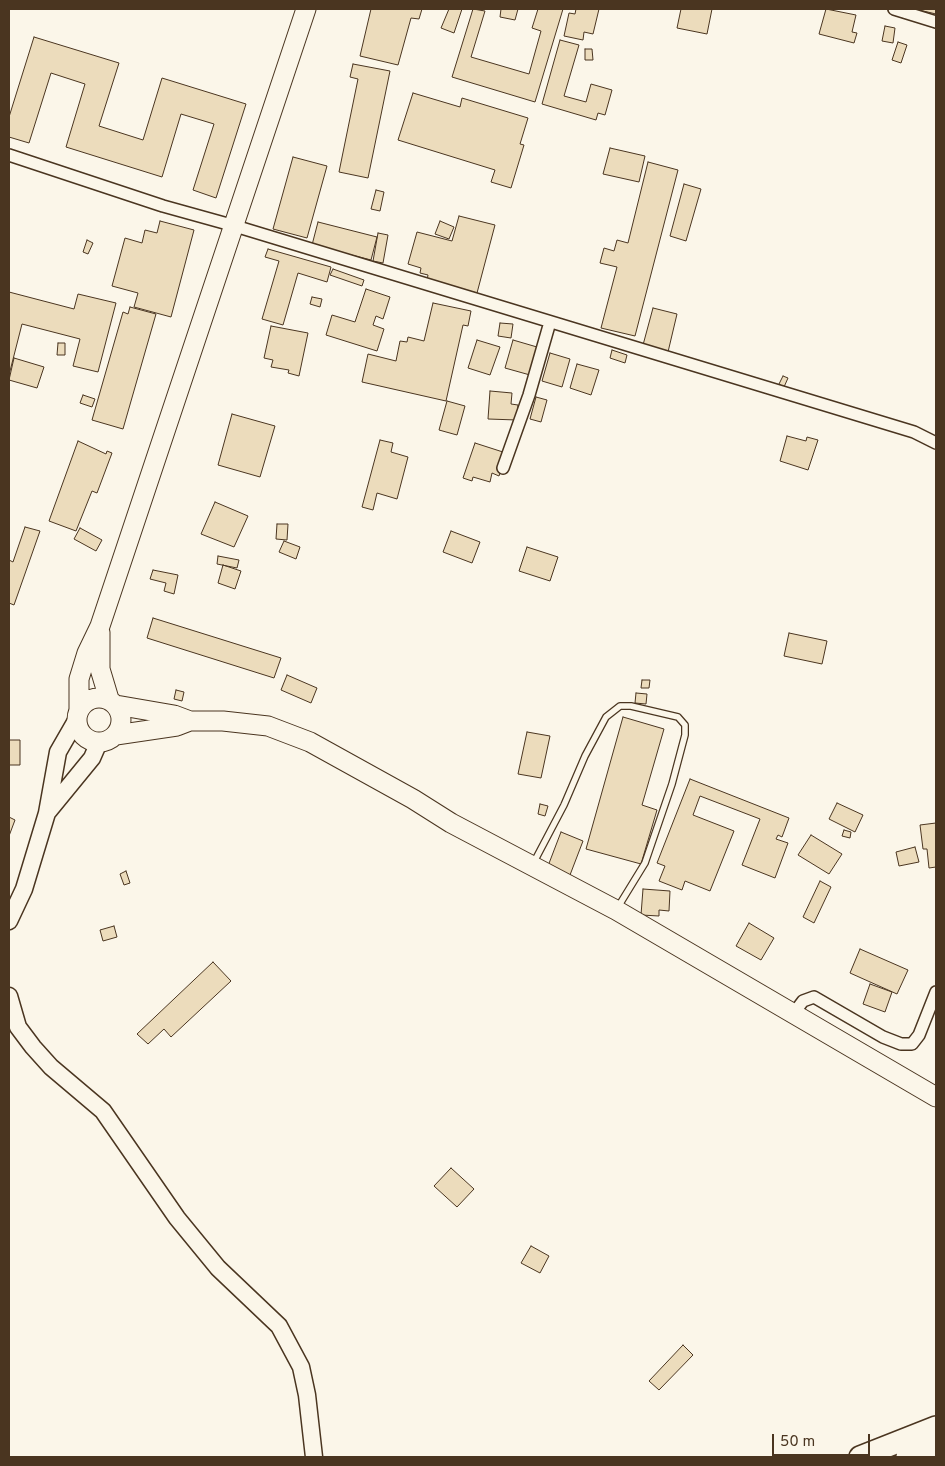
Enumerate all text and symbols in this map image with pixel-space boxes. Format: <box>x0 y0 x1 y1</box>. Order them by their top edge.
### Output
scale bar <box>775 1424 872 1456</box>
text: 50 m <box>780 1433 815 1452</box>

